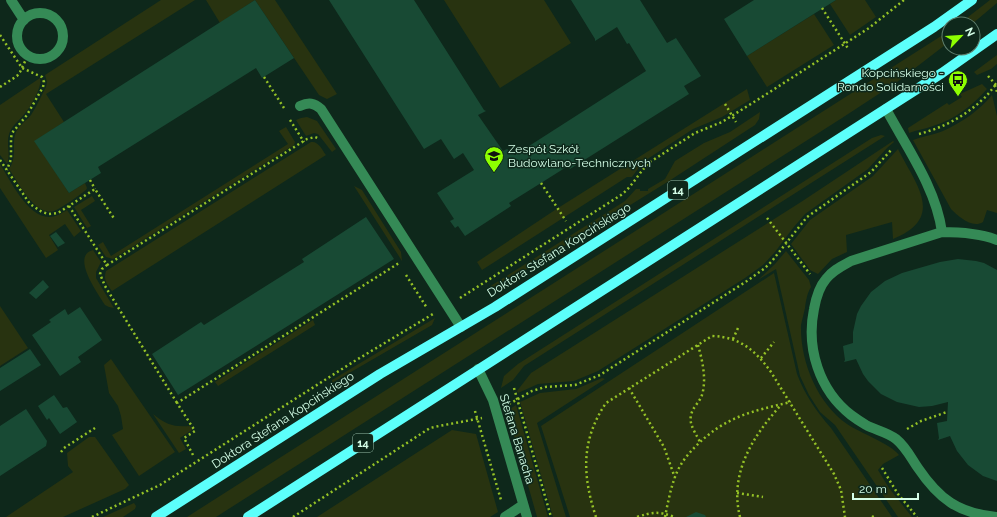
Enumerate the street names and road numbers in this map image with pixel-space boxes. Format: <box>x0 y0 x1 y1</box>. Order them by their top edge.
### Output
road number: 14 <box>668 181 688 199</box>
street label: Doktora Stefana Kopcińskiego <box>485 200 633 300</box>
street label: Doktora Stefana Kopcińskiego <box>209 369 357 471</box>
street label: Stefana Banacha <box>497 392 537 486</box>
road number: 14 <box>353 434 373 452</box>

